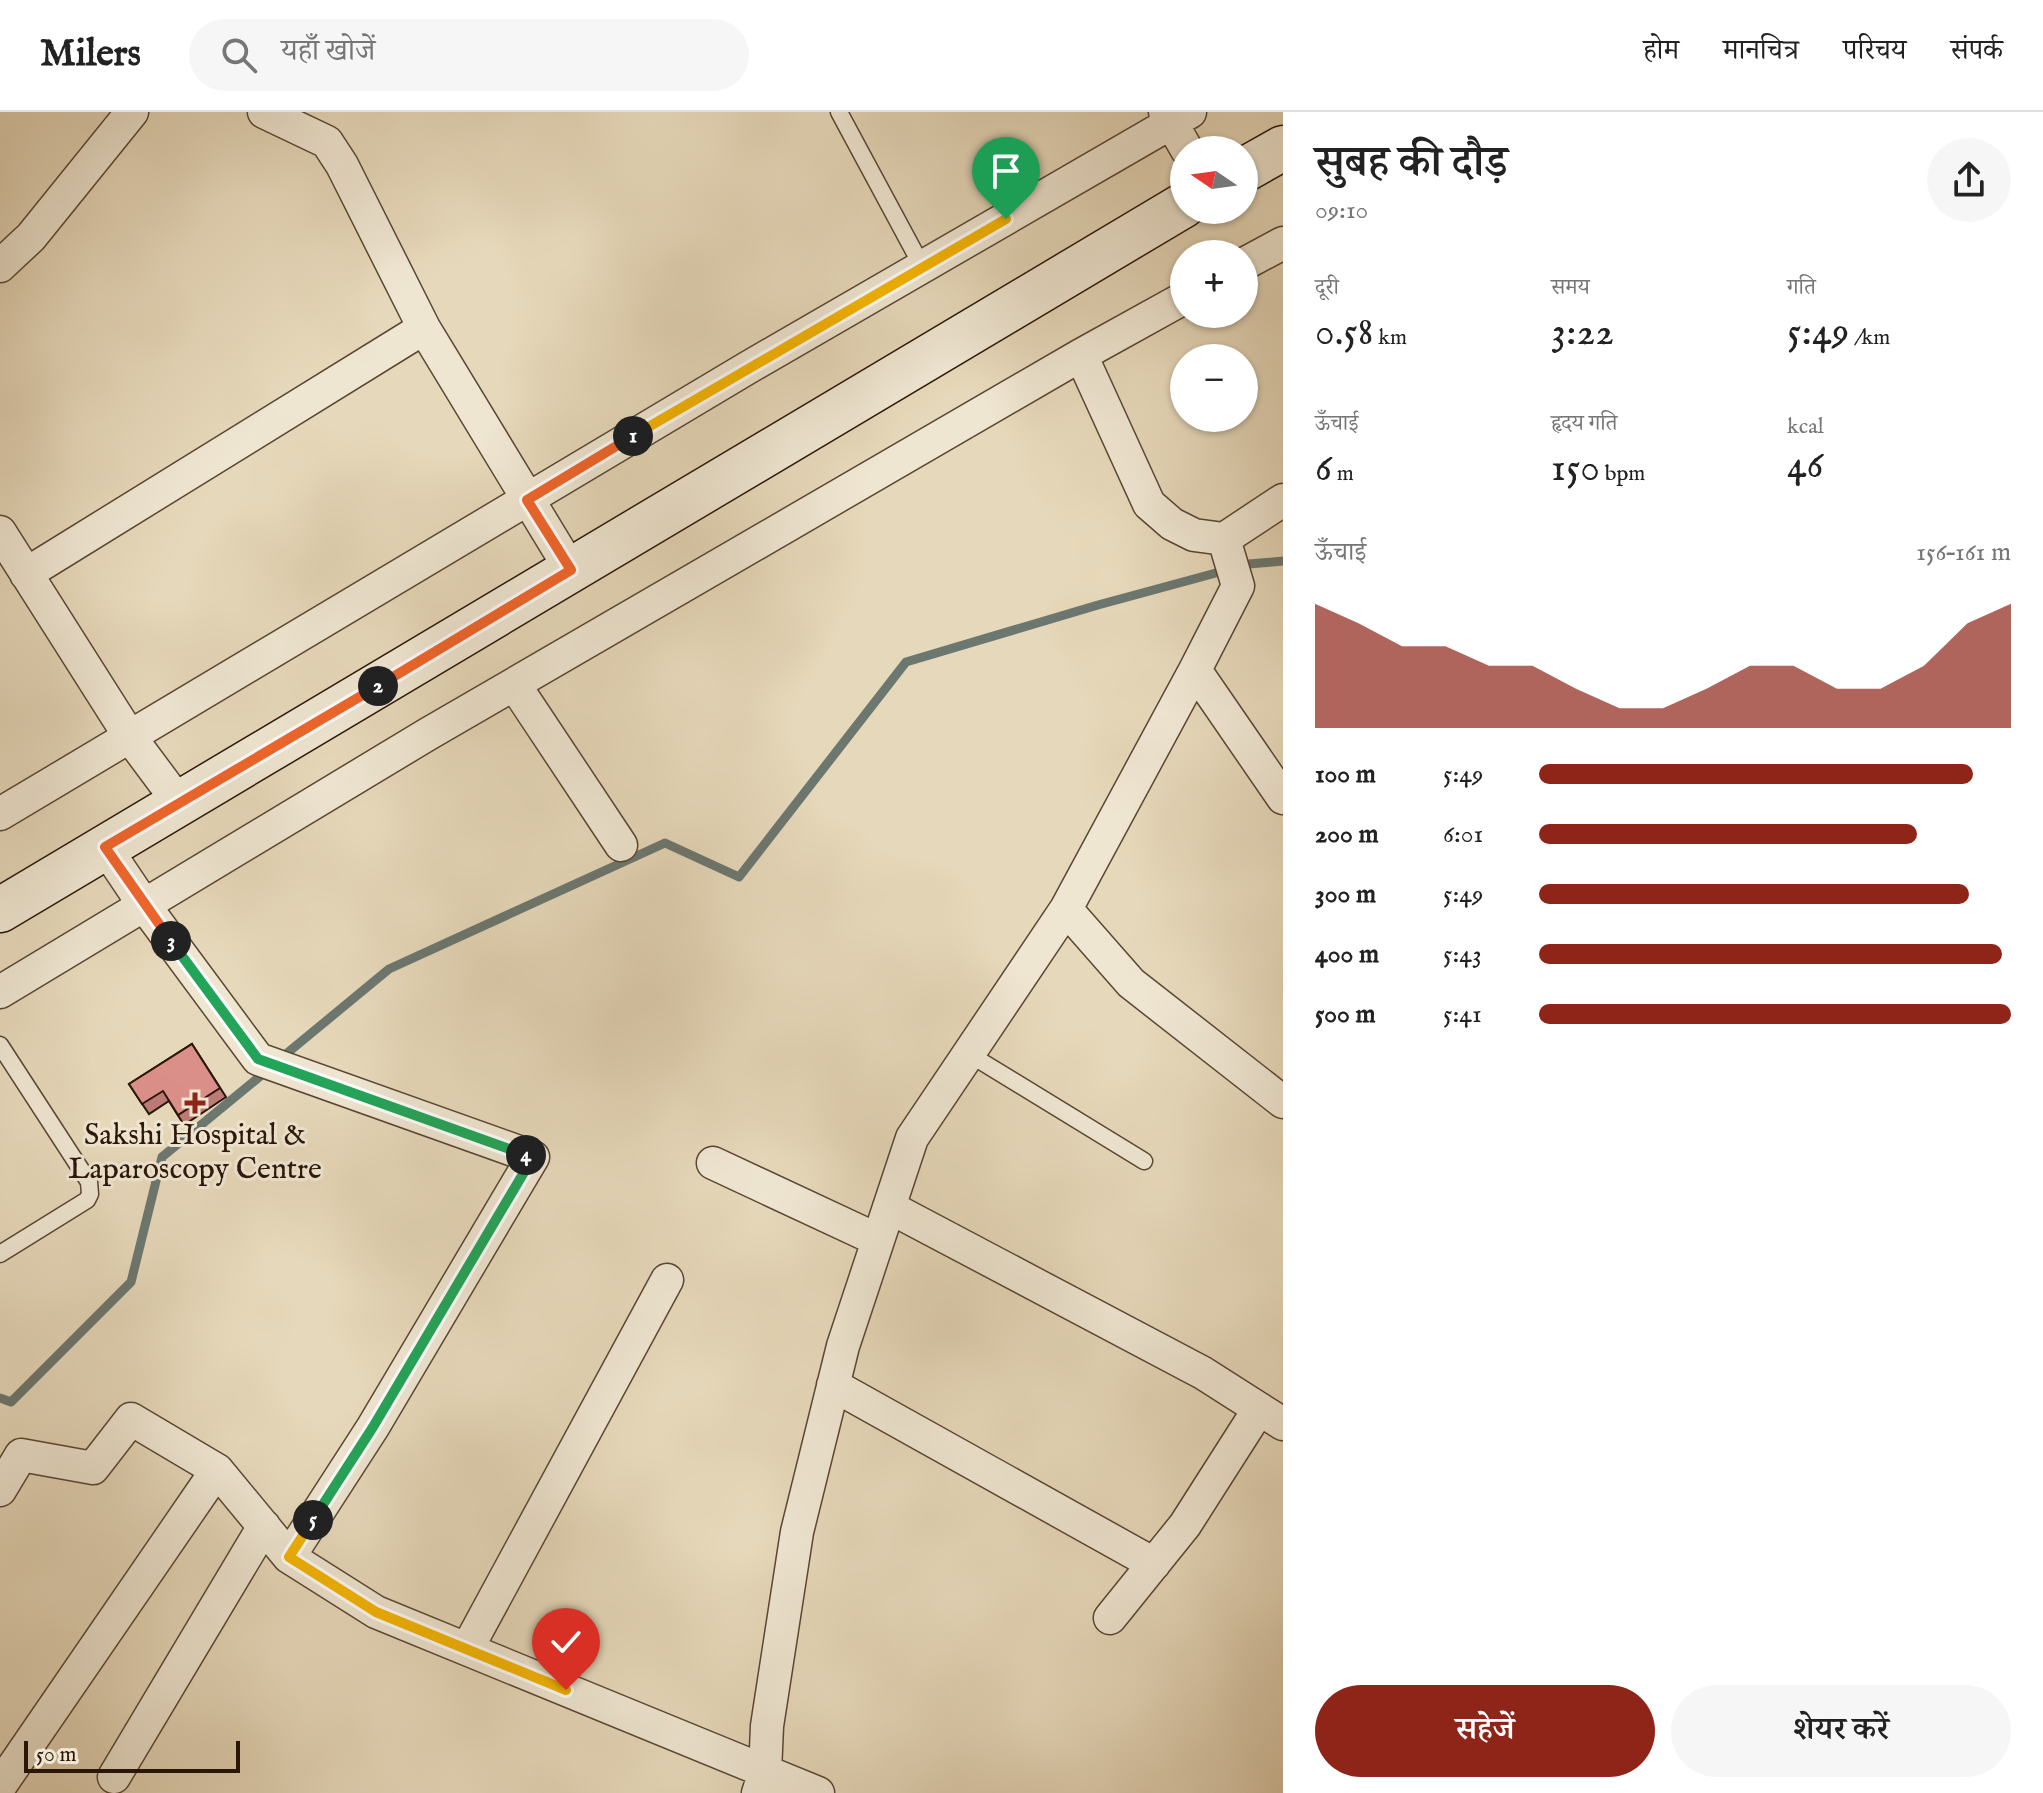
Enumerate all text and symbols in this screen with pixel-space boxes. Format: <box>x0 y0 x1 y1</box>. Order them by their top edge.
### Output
search box <box>189 19 749 91</box>
text: Milers <box>40 31 141 79</box>
icon: search <box>217 33 261 77</box>
text: यहाँ खोजें <box>281 33 375 71</box>
text: होम <box>1643 34 1679 69</box>
text: मानचित्र <box>1723 34 1799 69</box>
text: परिचय <box>1843 34 1906 69</box>
text: संपर्क <box>1950 34 2003 69</box>
north arrow <box>1170 136 1258 224</box>
map controls <box>1170 136 1258 432</box>
text: सुबह की दौड़ <box>1315 136 1508 192</box>
pin <box>972 137 1040 219</box>
button: share <box>1927 138 2011 222</box>
icon: arrive <box>984 149 1028 193</box>
text: 09:10 <box>1315 194 1368 227</box>
button: + <box>1170 240 1258 328</box>
text: दूरी <box>1315 274 1339 302</box>
text: समय <box>1551 274 1590 302</box>
text: गति <box>1787 274 1816 302</box>
text: 0.58 <box>1315 308 1373 359</box>
text: 3:22 <box>1551 308 1614 359</box>
text: 5:49 <box>1787 308 1849 359</box>
text: km <box>1373 324 1407 352</box>
text: /km <box>1849 324 1890 352</box>
button: − <box>1170 344 1258 432</box>
text: ऊँचाई <box>1315 410 1358 438</box>
text: हृदय गति <box>1551 410 1617 438</box>
text: kcal <box>1787 413 1824 441</box>
pin: 1 <box>613 416 653 456</box>
text: 1 <box>629 422 637 450</box>
text: 46 <box>1787 441 1823 492</box>
text: 6 <box>1315 444 1332 495</box>
text: 150 <box>1551 444 1600 495</box>
text: m <box>1332 460 1354 488</box>
text: bpm <box>1600 460 1645 488</box>
text: ऊँचाई <box>1315 536 1366 569</box>
text: 156–161 m <box>1916 536 2011 569</box>
pin: 2 <box>358 666 398 706</box>
text: 2 <box>373 672 383 700</box>
text: 100 m <box>1315 758 1376 791</box>
text: 5:49 <box>1443 758 1483 791</box>
text: 200 m <box>1315 818 1379 851</box>
text: 6:01 <box>1443 818 1483 851</box>
text: 300 m <box>1315 878 1376 911</box>
text: 5:49 <box>1443 878 1483 911</box>
pin: 3 <box>151 921 191 961</box>
text: 3 <box>167 927 175 955</box>
text: 400 m <box>1315 938 1379 971</box>
text: 5:43 <box>1443 938 1482 971</box>
text: 500 m <box>1315 998 1376 1031</box>
text: 5:41 <box>1443 998 1482 1031</box>
marker: Sakshi Hospital & Laparoscopy Centre <box>184 1092 206 1114</box>
place label: Sakshi Hospital & Laparoscopy Centre <box>68 1117 322 1189</box>
pin: 4 <box>506 1135 546 1175</box>
text: 4 <box>521 1141 531 1169</box>
pin: 5 <box>293 1500 333 1540</box>
text: 5 <box>309 1506 317 1534</box>
pin <box>532 1608 600 1690</box>
icon: check <box>544 1620 588 1664</box>
button: सहेजें <box>1315 1685 1655 1777</box>
button: शेयर करें <box>1671 1685 2011 1777</box>
scale bar <box>24 1737 240 1773</box>
text: 50 m <box>36 1741 77 1769</box>

